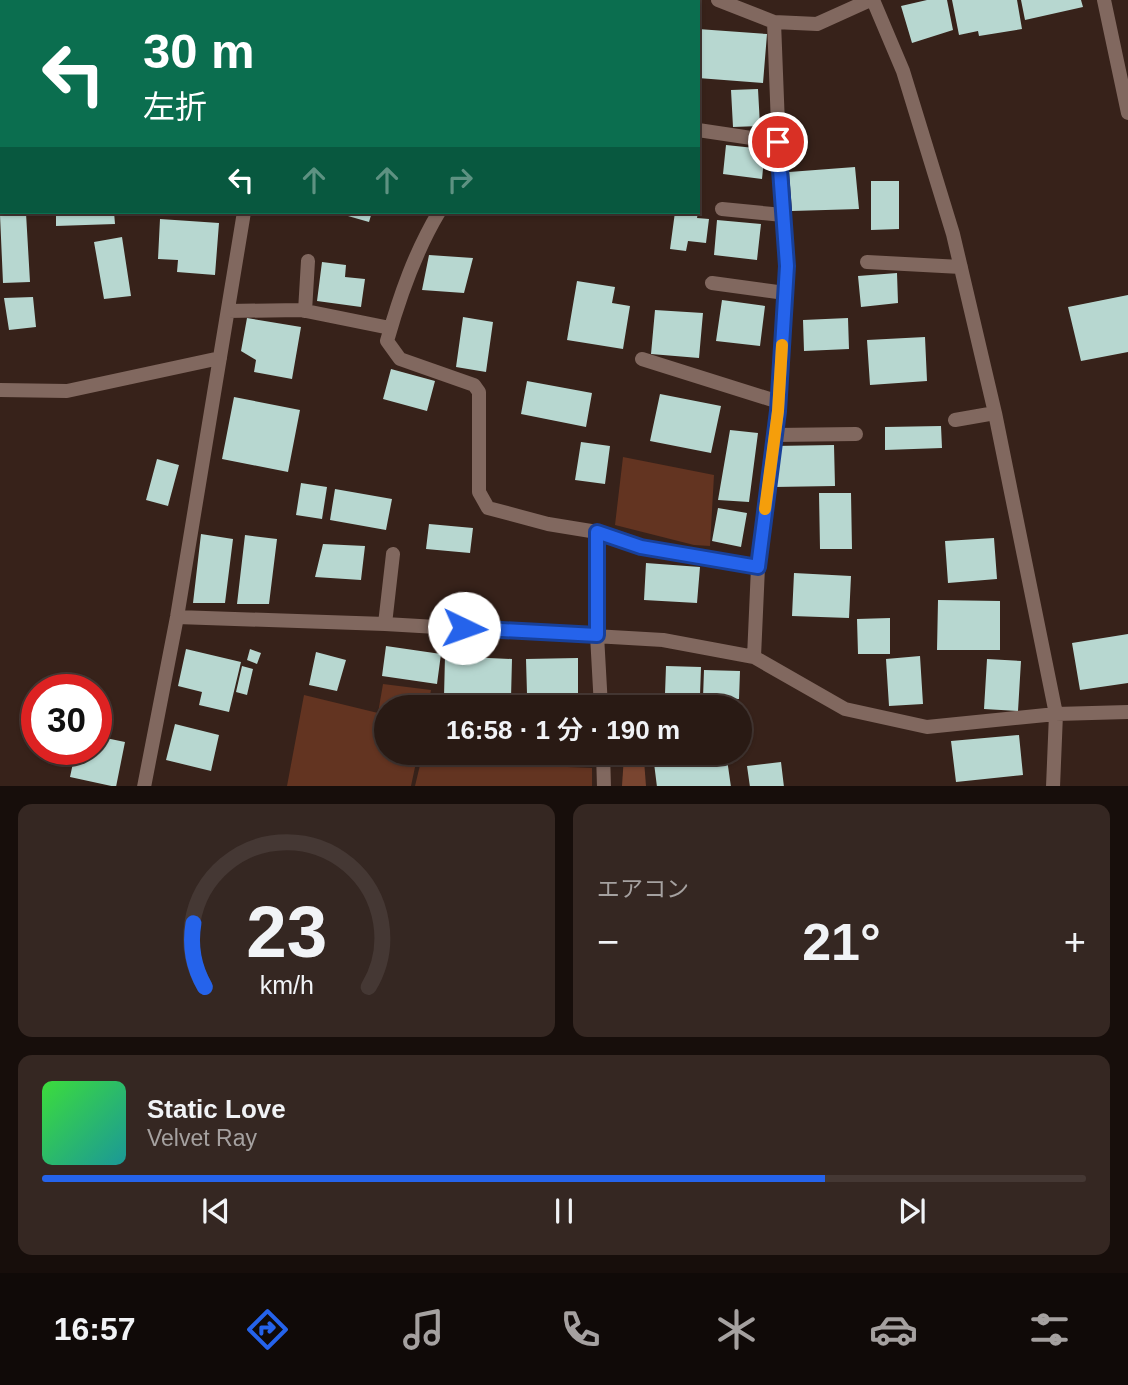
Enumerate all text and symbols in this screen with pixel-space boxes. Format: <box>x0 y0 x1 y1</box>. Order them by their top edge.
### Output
text: 30 m <box>143 24 255 78</box>
icon: left <box>28 28 119 119</box>
text: 左折 <box>143 89 207 125</box>
pin <box>748 112 808 172</box>
icon: arrive <box>759 123 797 161</box>
icon: left <box>222 161 260 199</box>
icon: ahead <box>295 161 333 199</box>
icon: ahead <box>368 161 406 199</box>
icon: right <box>441 161 479 199</box>
position arrow <box>427 591 501 665</box>
speed limit sign: 30 <box>21 674 112 765</box>
text: 16:58 · 1 分 · 190 m <box>446 715 680 745</box>
text: エアコン <box>597 876 689 902</box>
text: 23 <box>246 891 327 972</box>
text: 21° <box>802 913 881 971</box>
text: − <box>597 921 619 963</box>
text: + <box>1064 921 1086 963</box>
text: km/h <box>259 970 314 998</box>
text: Static Love <box>147 1094 286 1124</box>
text: Velvet Ray <box>147 1125 257 1151</box>
icon: previous <box>197 1192 235 1230</box>
icon: pause <box>545 1192 583 1230</box>
icon: next <box>893 1192 931 1230</box>
icon: directions <box>243 1305 292 1354</box>
icon: music <box>399 1305 448 1354</box>
icon: phone <box>556 1305 605 1354</box>
icon: climate <box>712 1305 761 1354</box>
icon: car <box>869 1305 918 1354</box>
icon: filters <box>1025 1305 1074 1354</box>
text: 16:57 <box>54 1311 136 1347</box>

